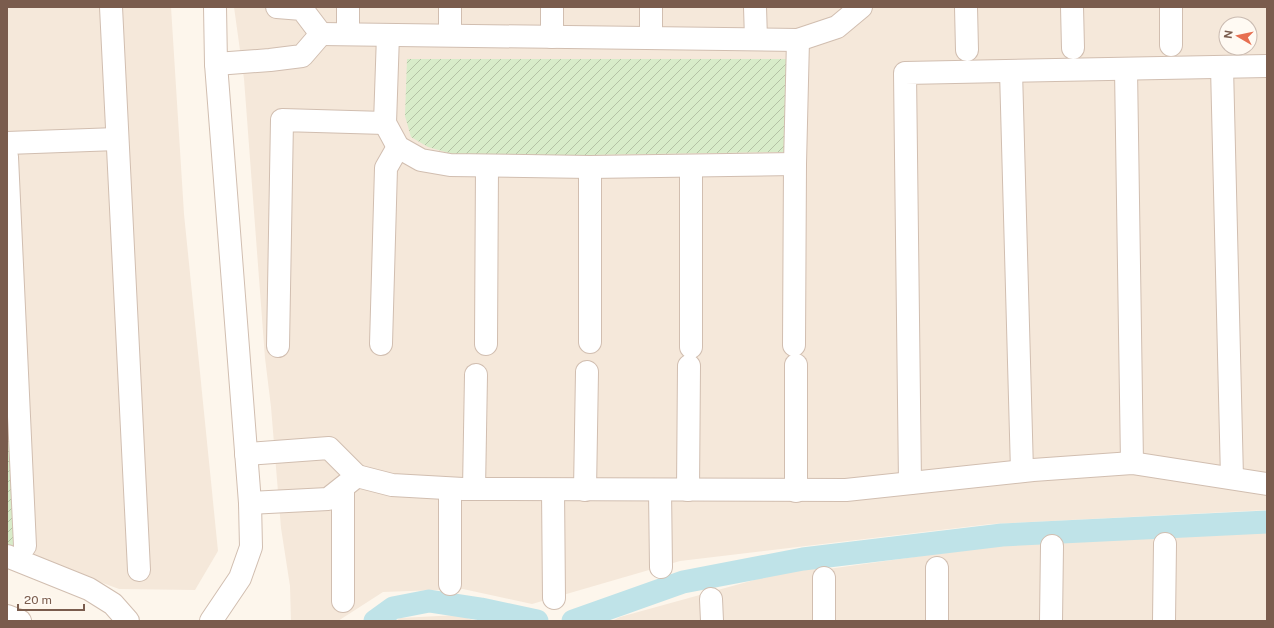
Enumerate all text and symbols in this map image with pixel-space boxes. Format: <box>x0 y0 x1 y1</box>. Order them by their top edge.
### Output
north arrow <box>1218 16 1258 56</box>
text: N <box>1222 29 1235 40</box>
scale bar <box>18 586 84 612</box>
text: 20 m <box>24 593 52 607</box>

